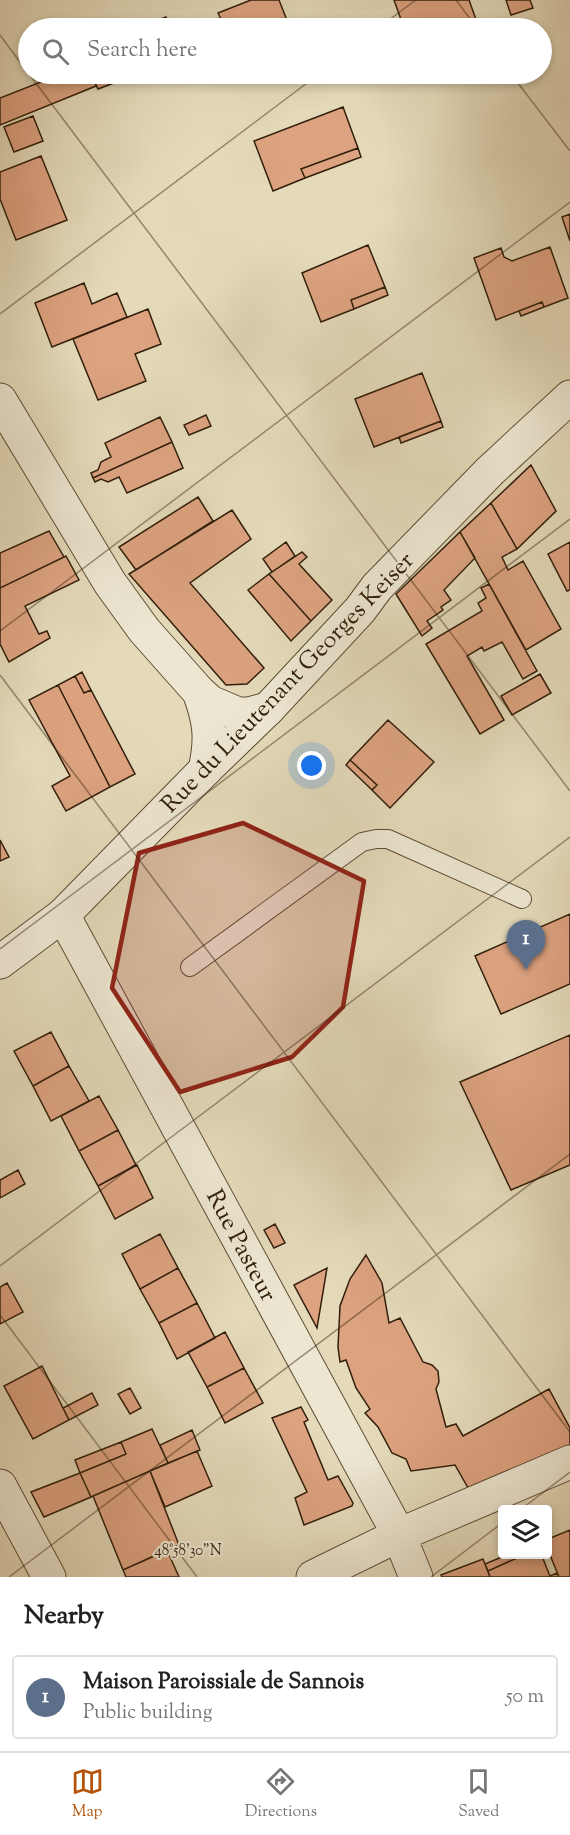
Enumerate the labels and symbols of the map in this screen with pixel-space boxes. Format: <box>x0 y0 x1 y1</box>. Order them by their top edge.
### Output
street label: Rue du Lieutenant Georges Keiser <box>154 545 423 822</box>
your location <box>297 751 326 780</box>
pin: 1 <box>506 920 546 970</box>
street label: Rue Pasteur <box>196 1184 284 1308</box>
text: 48°58'30"N <box>154 1541 222 1562</box>

